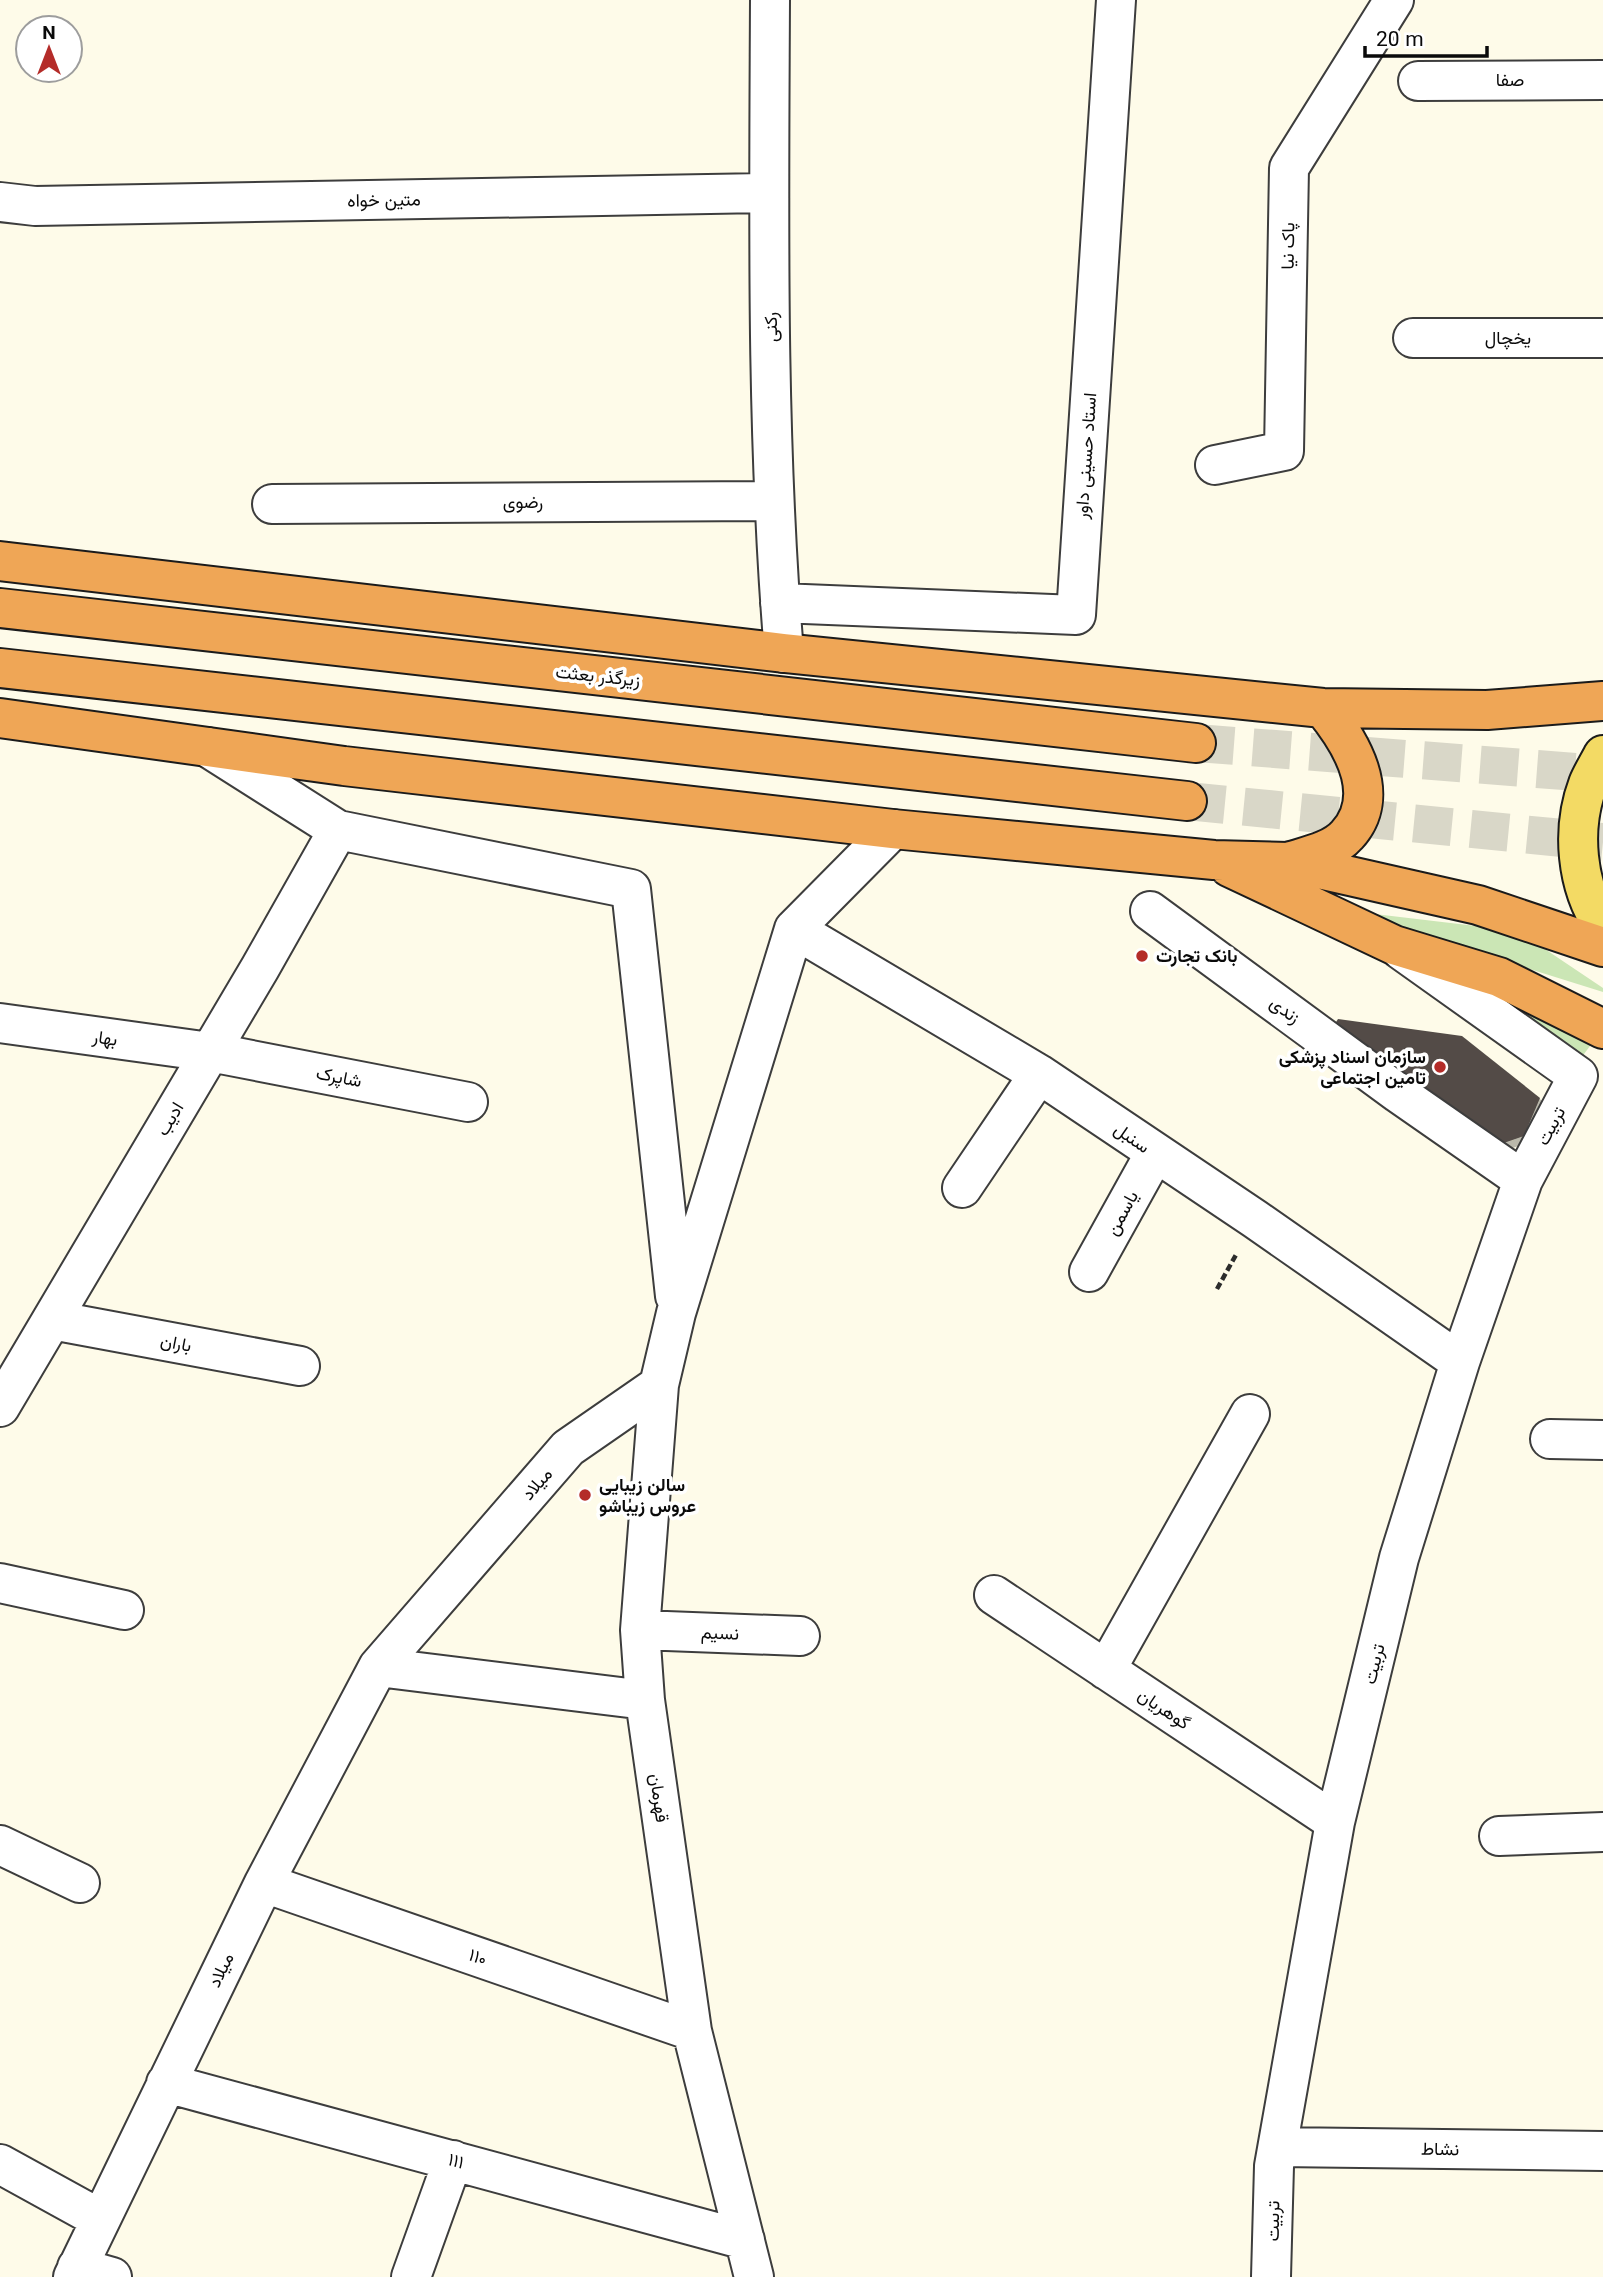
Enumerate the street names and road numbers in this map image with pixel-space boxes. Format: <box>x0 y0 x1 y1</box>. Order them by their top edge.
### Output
street label: صفا <box>1496 68 1524 96</box>
street label: متین خواه <box>347 187 421 217</box>
street label: پاک نیا <box>1276 222 1304 270</box>
street label: رکنی <box>759 312 787 342</box>
street label: یخچال <box>1485 326 1531 354</box>
street label: استاد حسینی داور <box>1070 392 1106 521</box>
street label: رضوی <box>503 490 543 518</box>
street label: زیرگذر بعثت <box>554 660 642 696</box>
street label: زندی <box>1263 991 1305 1032</box>
street label: بهار <box>89 1024 119 1056</box>
street label: شاپرک <box>313 1061 364 1097</box>
street label: ادیب <box>151 1098 193 1142</box>
street label: تربیت <box>1531 1102 1575 1151</box>
street label: سنبل <box>1107 1117 1155 1162</box>
street label: یاسمن <box>1100 1186 1148 1242</box>
street label: باران <box>158 1328 194 1362</box>
street label: میلاد <box>516 1463 561 1508</box>
street label: نسیم <box>700 1620 740 1650</box>
street label: تربیت <box>1357 1641 1394 1688</box>
street label: گوهریان <box>1131 1683 1195 1738</box>
street label: قهرمان <box>640 1772 674 1825</box>
street label: ۱۱۰ <box>464 1943 490 1975</box>
street label: میلاد <box>202 1949 243 1993</box>
street label: نشاط <box>1421 2137 1459 2165</box>
street label: ۱۱۱ <box>444 2147 467 2178</box>
street label: تربیت <box>1261 2200 1289 2242</box>

